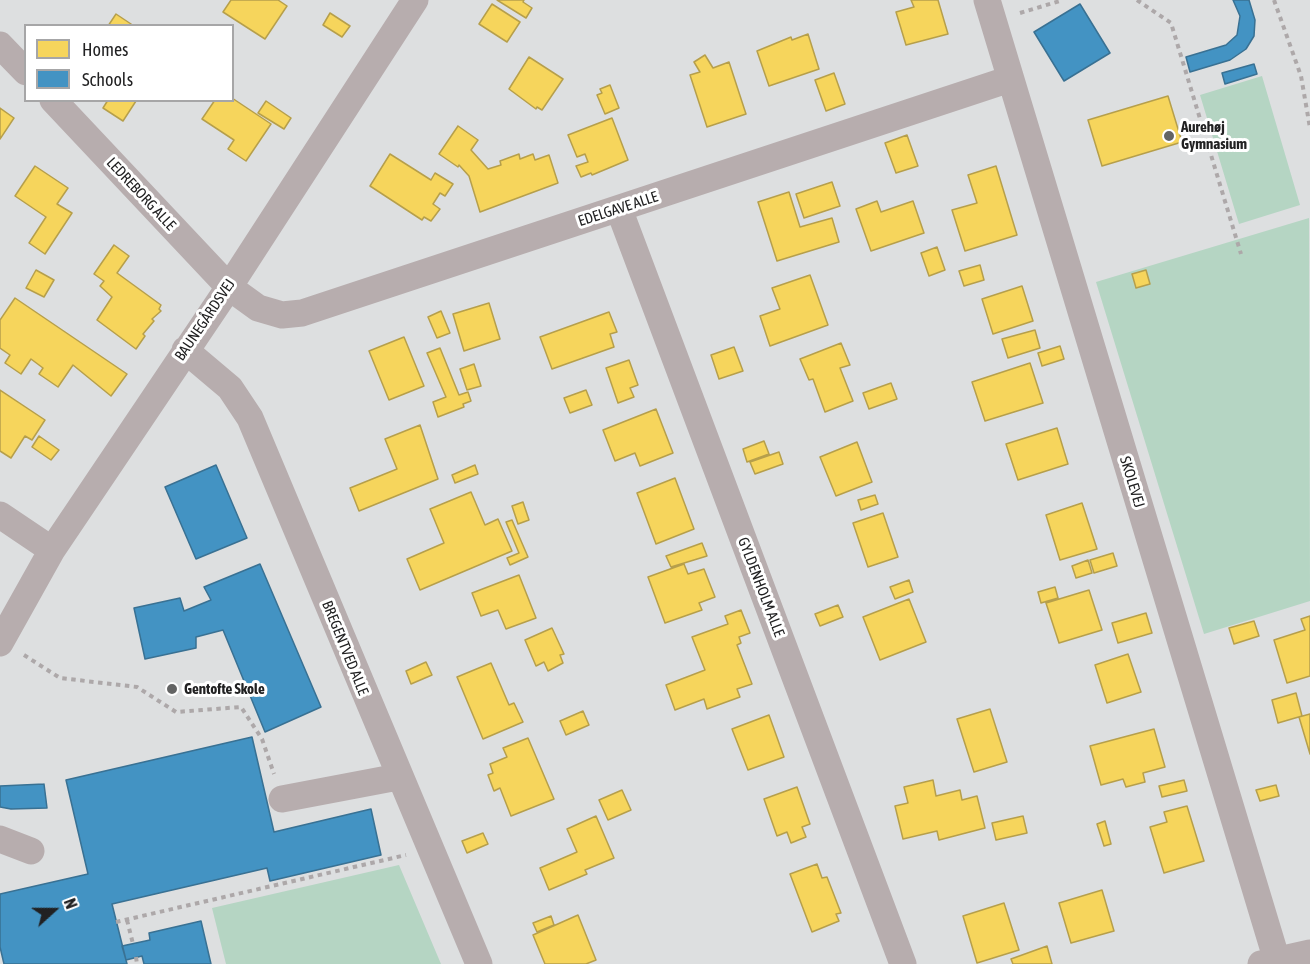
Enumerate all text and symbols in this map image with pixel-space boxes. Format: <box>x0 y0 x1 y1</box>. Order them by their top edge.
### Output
legend <box>24 24 234 102</box>
text: Homes <box>82 39 128 60</box>
text: Schools <box>82 69 133 90</box>
place label: Aurehøj Gymnasium <box>1181 118 1247 153</box>
marker: Aurehøj Gymnasium <box>1162 129 1176 143</box>
street label: LEDREBORG ALLE <box>103 154 179 234</box>
street label: EDELGAVE ALLE <box>576 188 660 230</box>
street label: BAUNEGÅRDSVEJ <box>171 276 239 364</box>
street label: SKOLEVEJ <box>1116 454 1148 510</box>
street label: GYLDENHOLM ALLE <box>734 535 788 639</box>
street label: BREGENTVED ALLE <box>318 598 372 698</box>
place label: Gentofte Skole <box>184 680 265 698</box>
marker: Gentofte Skole <box>165 682 179 696</box>
north arrow <box>24 880 84 940</box>
text: N <box>61 896 81 911</box>

